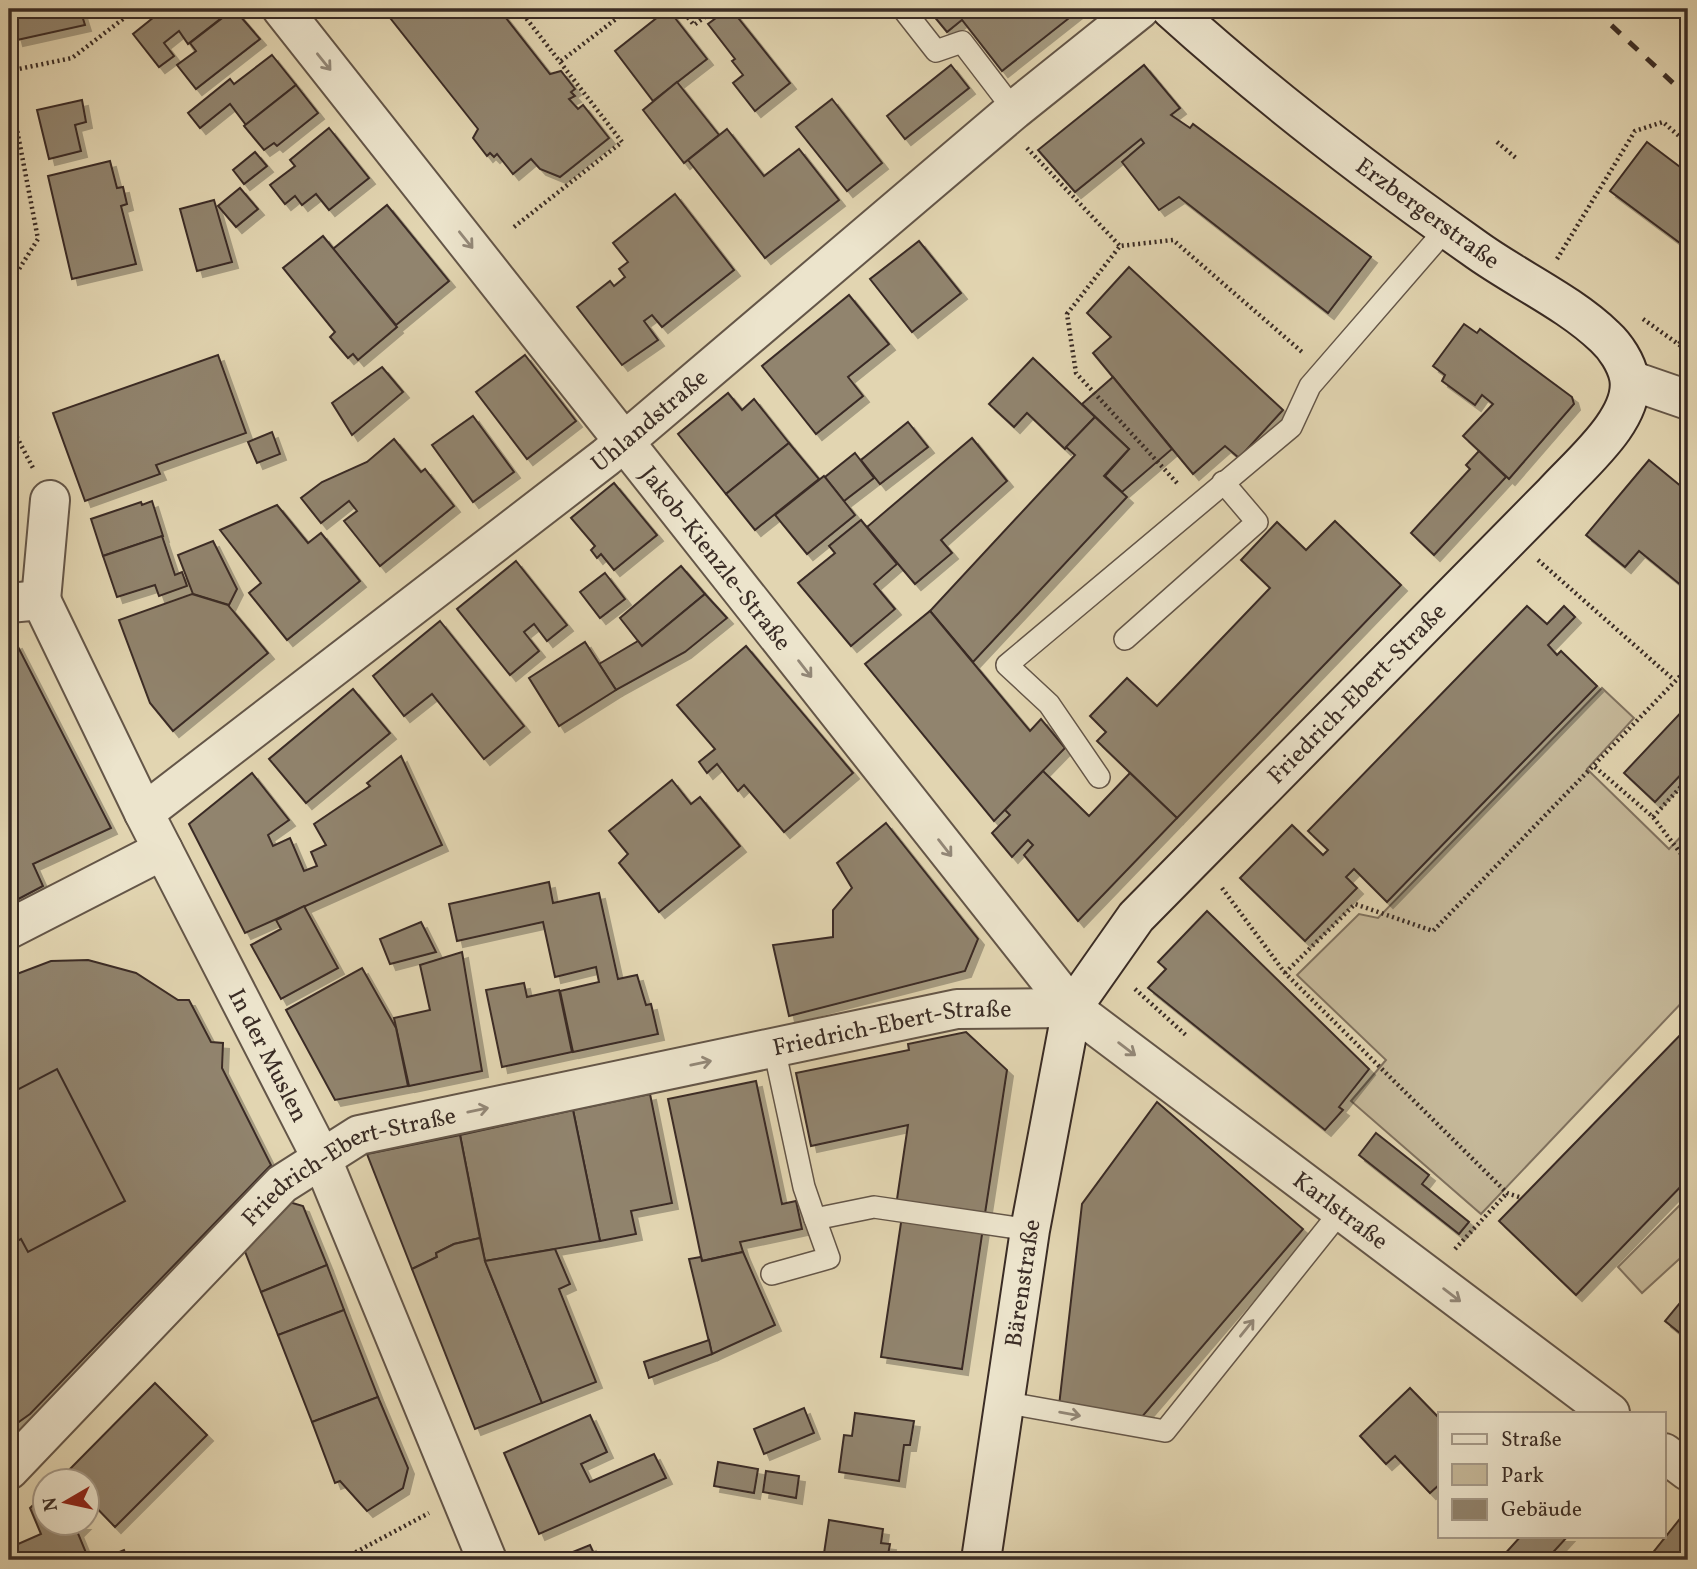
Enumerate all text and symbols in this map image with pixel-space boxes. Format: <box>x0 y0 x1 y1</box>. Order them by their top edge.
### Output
one-way arrow <box>317 53 332 71</box>
street label: Erzbergerstraße <box>1348 151 1506 279</box>
one-way arrow <box>459 230 474 249</box>
street label: Uhlandstraße <box>585 362 716 481</box>
street label: Jakob-Kienzle-Straße <box>631 460 798 659</box>
street label: Friedrich-Ebert-Straße <box>1261 596 1455 793</box>
one-way arrow <box>797 659 812 677</box>
one-way arrow <box>937 838 952 856</box>
street label: In der Muslen <box>218 983 315 1129</box>
street label: Friedrich-Ebert-Straße <box>770 994 1012 1066</box>
one-way arrow <box>1117 1041 1136 1056</box>
one-way arrow <box>689 1056 712 1070</box>
street label: Friedrich-Ebert-Straße <box>235 1100 459 1235</box>
one-way arrow <box>466 1103 489 1117</box>
street label: Karlstraße <box>1285 1165 1394 1259</box>
street label: Bärenstraße <box>998 1216 1051 1350</box>
one-way arrow <box>1443 1288 1461 1303</box>
one-way arrow <box>1239 1320 1254 1338</box>
one-way arrow <box>1058 1408 1081 1421</box>
legend <box>1438 1412 1666 1538</box>
text: Straße <box>1501 1426 1562 1455</box>
text: Park <box>1501 1462 1544 1491</box>
north arrow <box>32 1468 102 1538</box>
text: N <box>37 1495 65 1513</box>
text: Gebäude <box>1501 1496 1582 1525</box>

